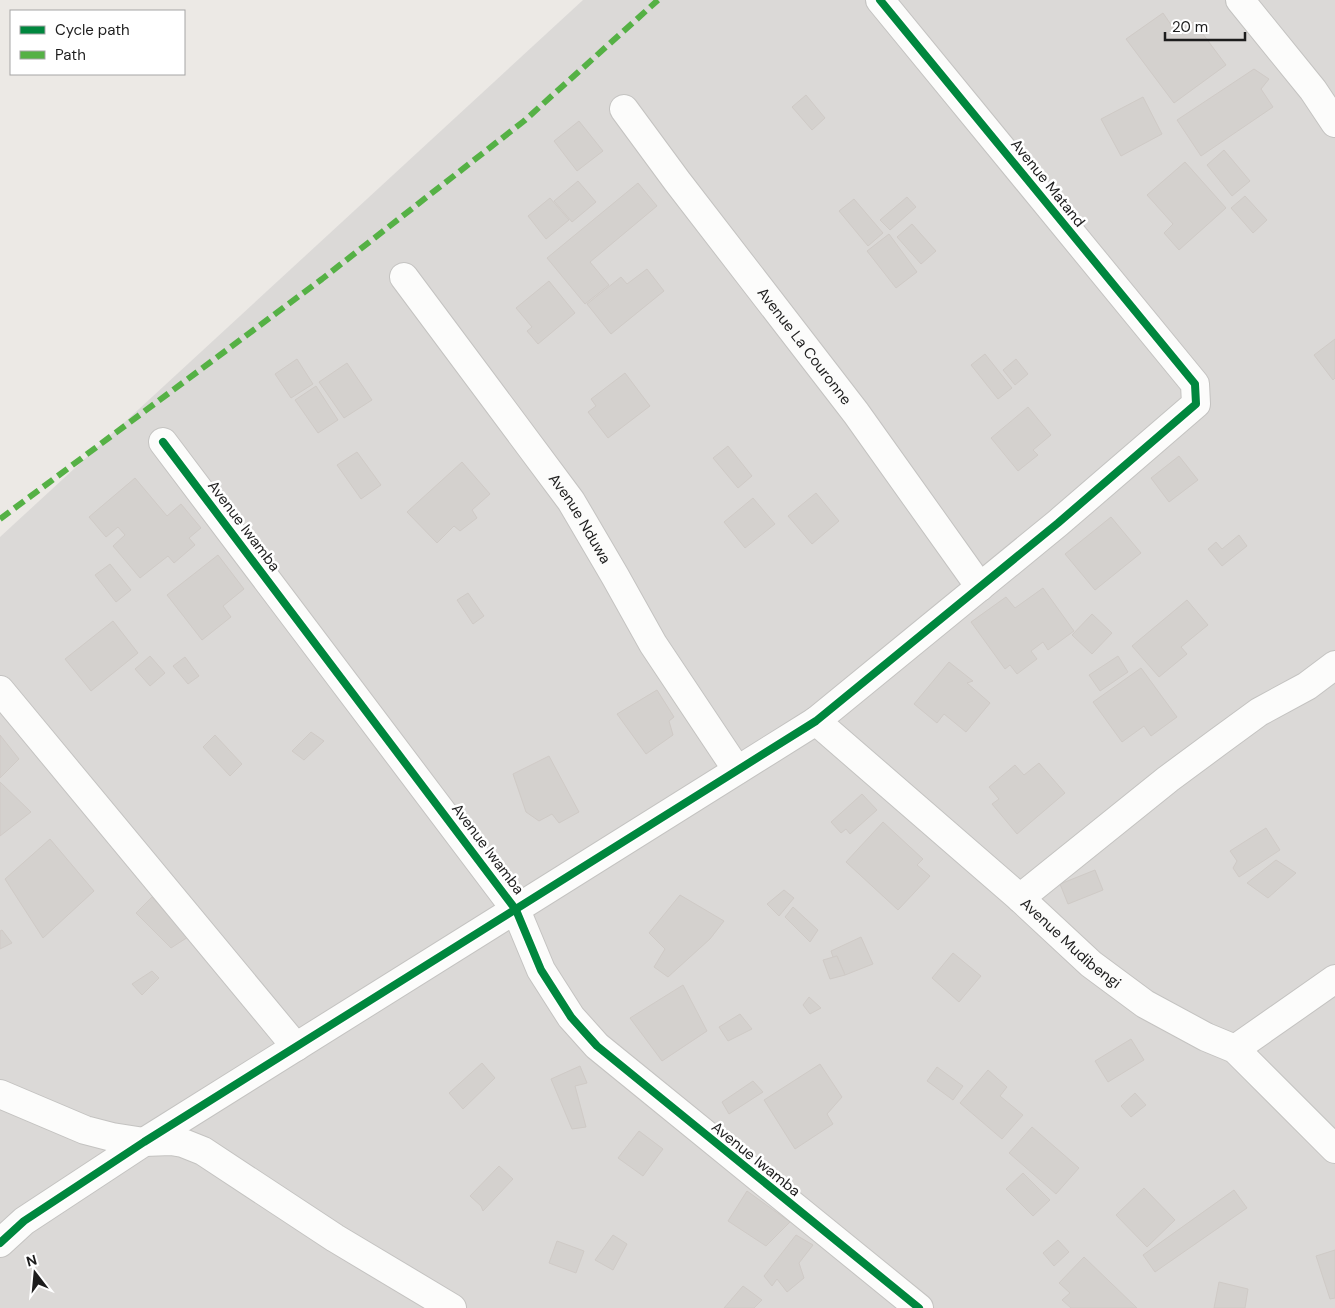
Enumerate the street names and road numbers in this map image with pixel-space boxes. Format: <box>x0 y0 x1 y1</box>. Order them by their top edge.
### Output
street label: Avenue Matand <box>1006 135 1090 231</box>
street label: Avenue La Couronne <box>753 283 856 409</box>
street label: Avenue Nduwa <box>544 470 616 567</box>
street label: Avenue Iwamba <box>203 477 285 575</box>
street label: Avenue Iwamba <box>447 800 529 898</box>
street label: Avenue Mudibengi <box>1016 893 1125 993</box>
street label: Avenue Iwamba <box>707 1117 805 1201</box>

